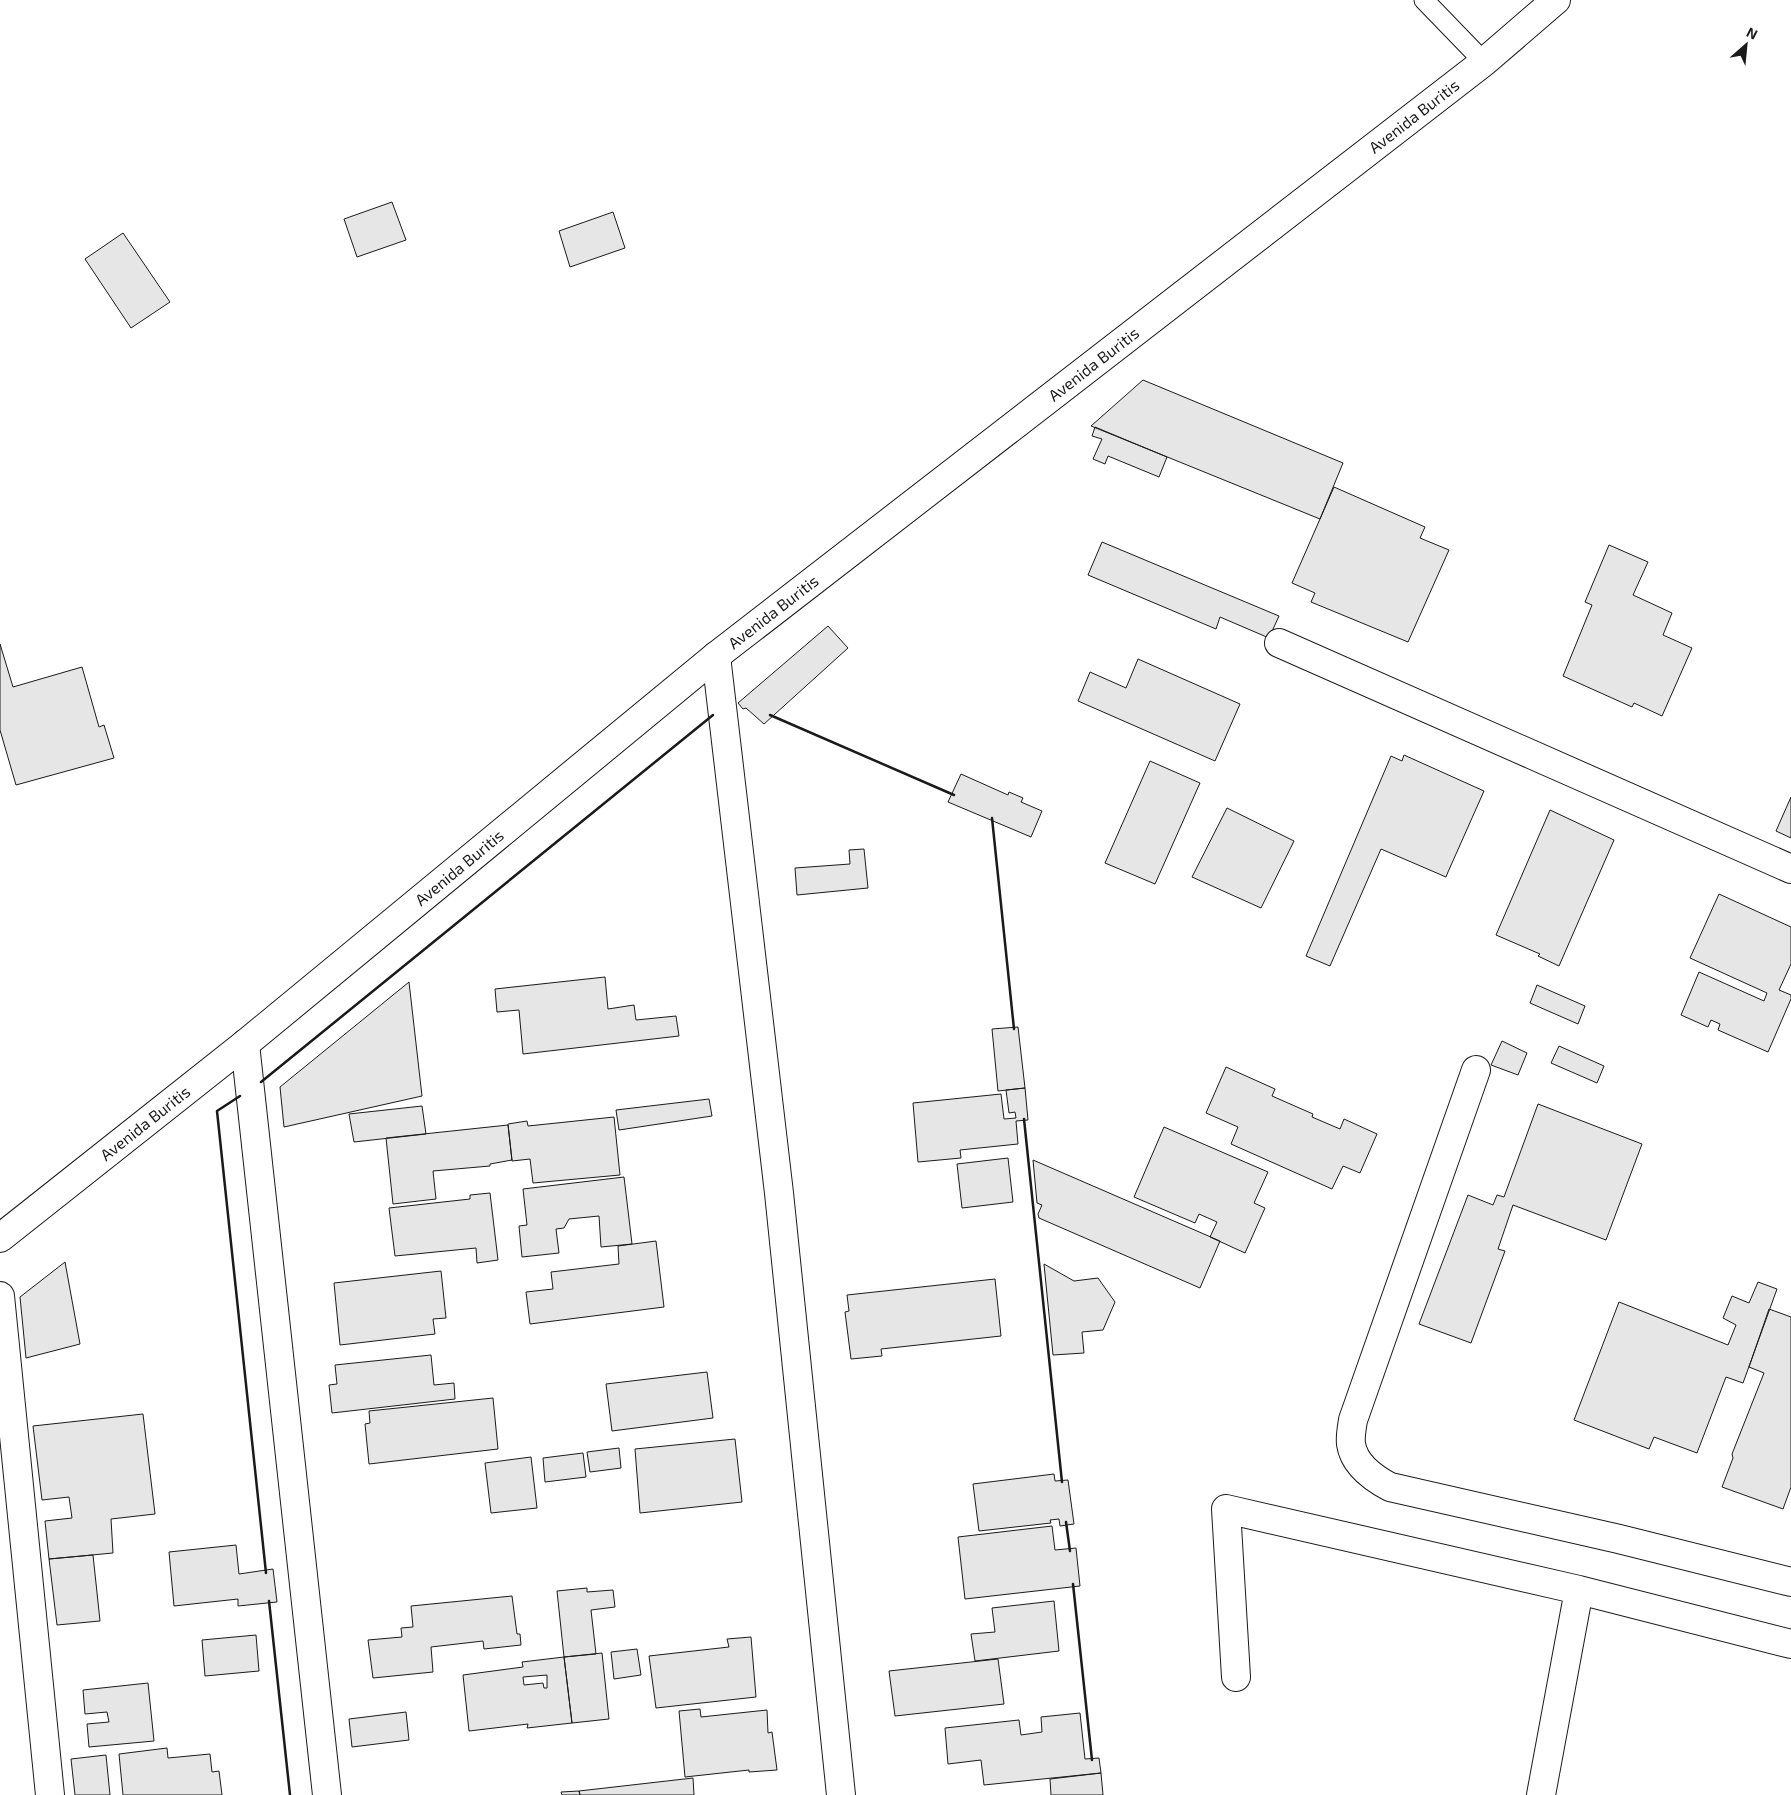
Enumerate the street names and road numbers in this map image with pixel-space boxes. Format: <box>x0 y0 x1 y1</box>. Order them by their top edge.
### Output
street label: Avenida Buritis <box>1365 75 1463 157</box>
street label: Avenida Buritis <box>1044 323 1142 405</box>
street label: Avenida Buritis <box>724 571 822 652</box>
street label: Avenida Buritis <box>411 825 507 909</box>
street label: Avenida Buritis <box>96 1081 193 1164</box>

